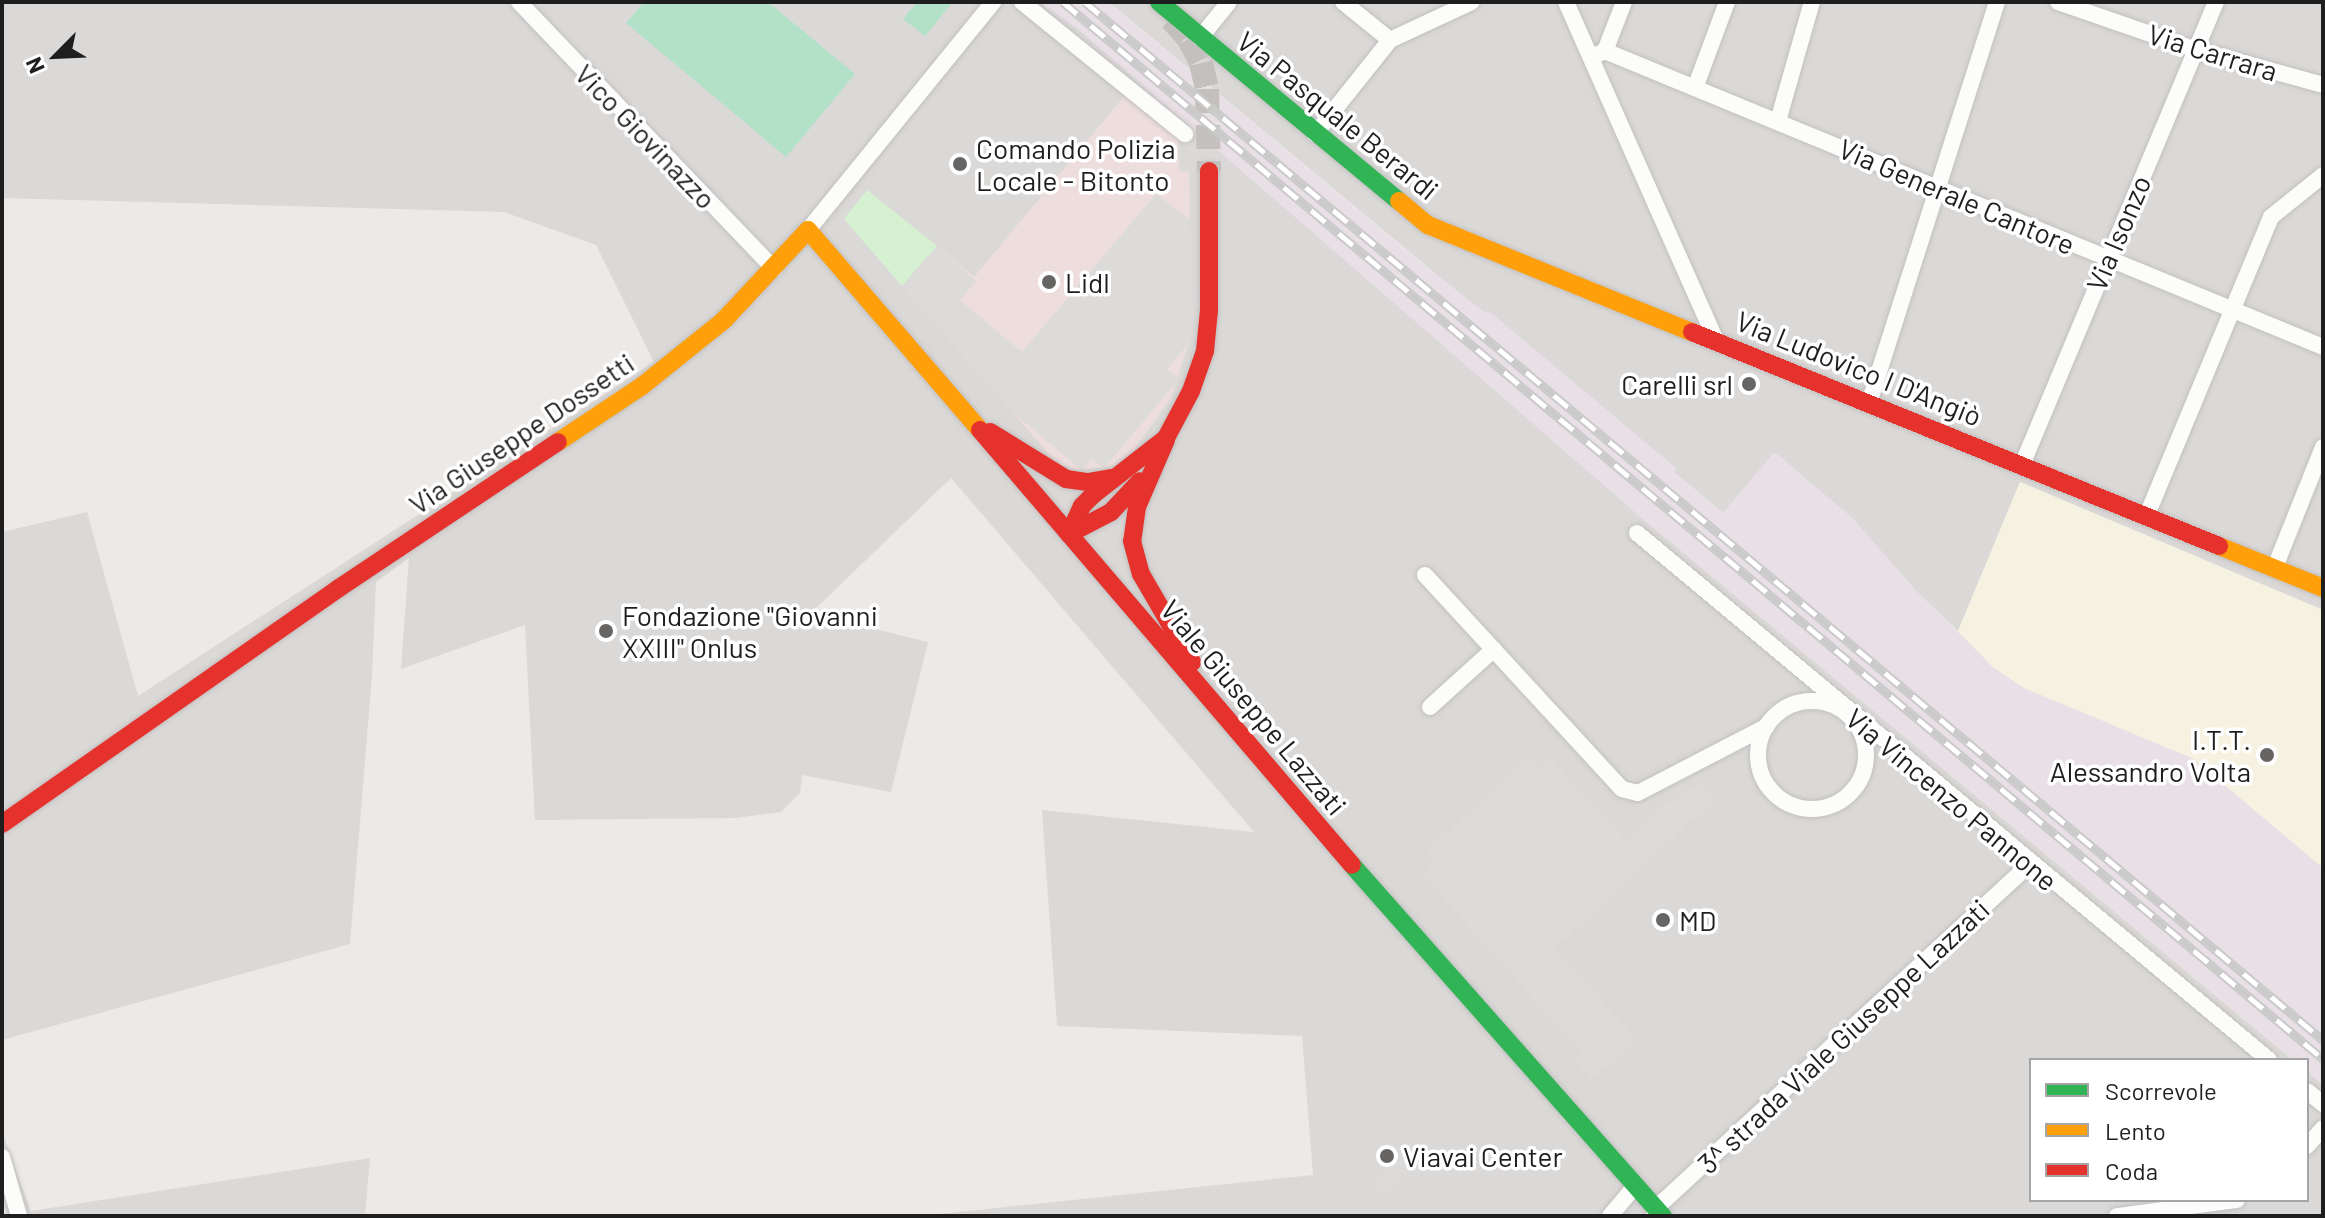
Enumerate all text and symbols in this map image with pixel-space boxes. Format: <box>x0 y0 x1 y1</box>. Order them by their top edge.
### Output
north arrow <box>16 16 96 96</box>
street label: Via Carrara <box>2144 16 2282 88</box>
street label: Via Pasquale Berardi <box>1231 24 1445 206</box>
text: N <box>19 54 49 78</box>
street label: Vico Giovinazzo <box>569 57 723 215</box>
place label: Comando Polizia Locale - Bitonto <box>976 131 1176 197</box>
street label: Via Generale Cantore <box>1834 131 2080 261</box>
marker: Comando Polizia Locale - Bitonto <box>951 155 969 173</box>
street label: Via Isonzo <box>2079 170 2157 296</box>
place label: Lidl <box>1065 265 1110 299</box>
marker: Lidl <box>1040 273 1058 291</box>
street label: Via Ludovico I D'Angiò <box>1731 303 1987 433</box>
street label: Via Giuseppe Dossetti <box>402 345 640 521</box>
place label: Carelli srl <box>1621 367 1733 401</box>
marker: Carelli srl <box>1740 375 1758 393</box>
street label: Viale Giuseppe Lazzati <box>1154 593 1354 821</box>
place label: Fondazione "Giovanni XXIII" Onlus <box>622 598 878 664</box>
marker: Fondazione "Giovanni XXIII" Onlus <box>597 622 615 640</box>
street label: Via Vincenzo Pannone <box>1839 701 2065 897</box>
place label: I.T.T. Alessandro Volta <box>2050 722 2251 788</box>
marker: I.T.T. Alessandro Volta <box>2258 746 2276 764</box>
street label: 3^ strada Viale Giuseppe Lazzati <box>1690 892 1996 1180</box>
place label: MD <box>1679 903 1716 937</box>
marker: MD <box>1654 911 1672 929</box>
legend <box>2029 1058 2309 1202</box>
text: Scorrevole <box>2105 1076 2217 1105</box>
text: Lento <box>2105 1116 2166 1145</box>
place label: Viavai Center <box>1403 1139 1563 1173</box>
marker: Viavai Center <box>1378 1147 1396 1165</box>
text: Coda <box>2105 1156 2158 1185</box>

